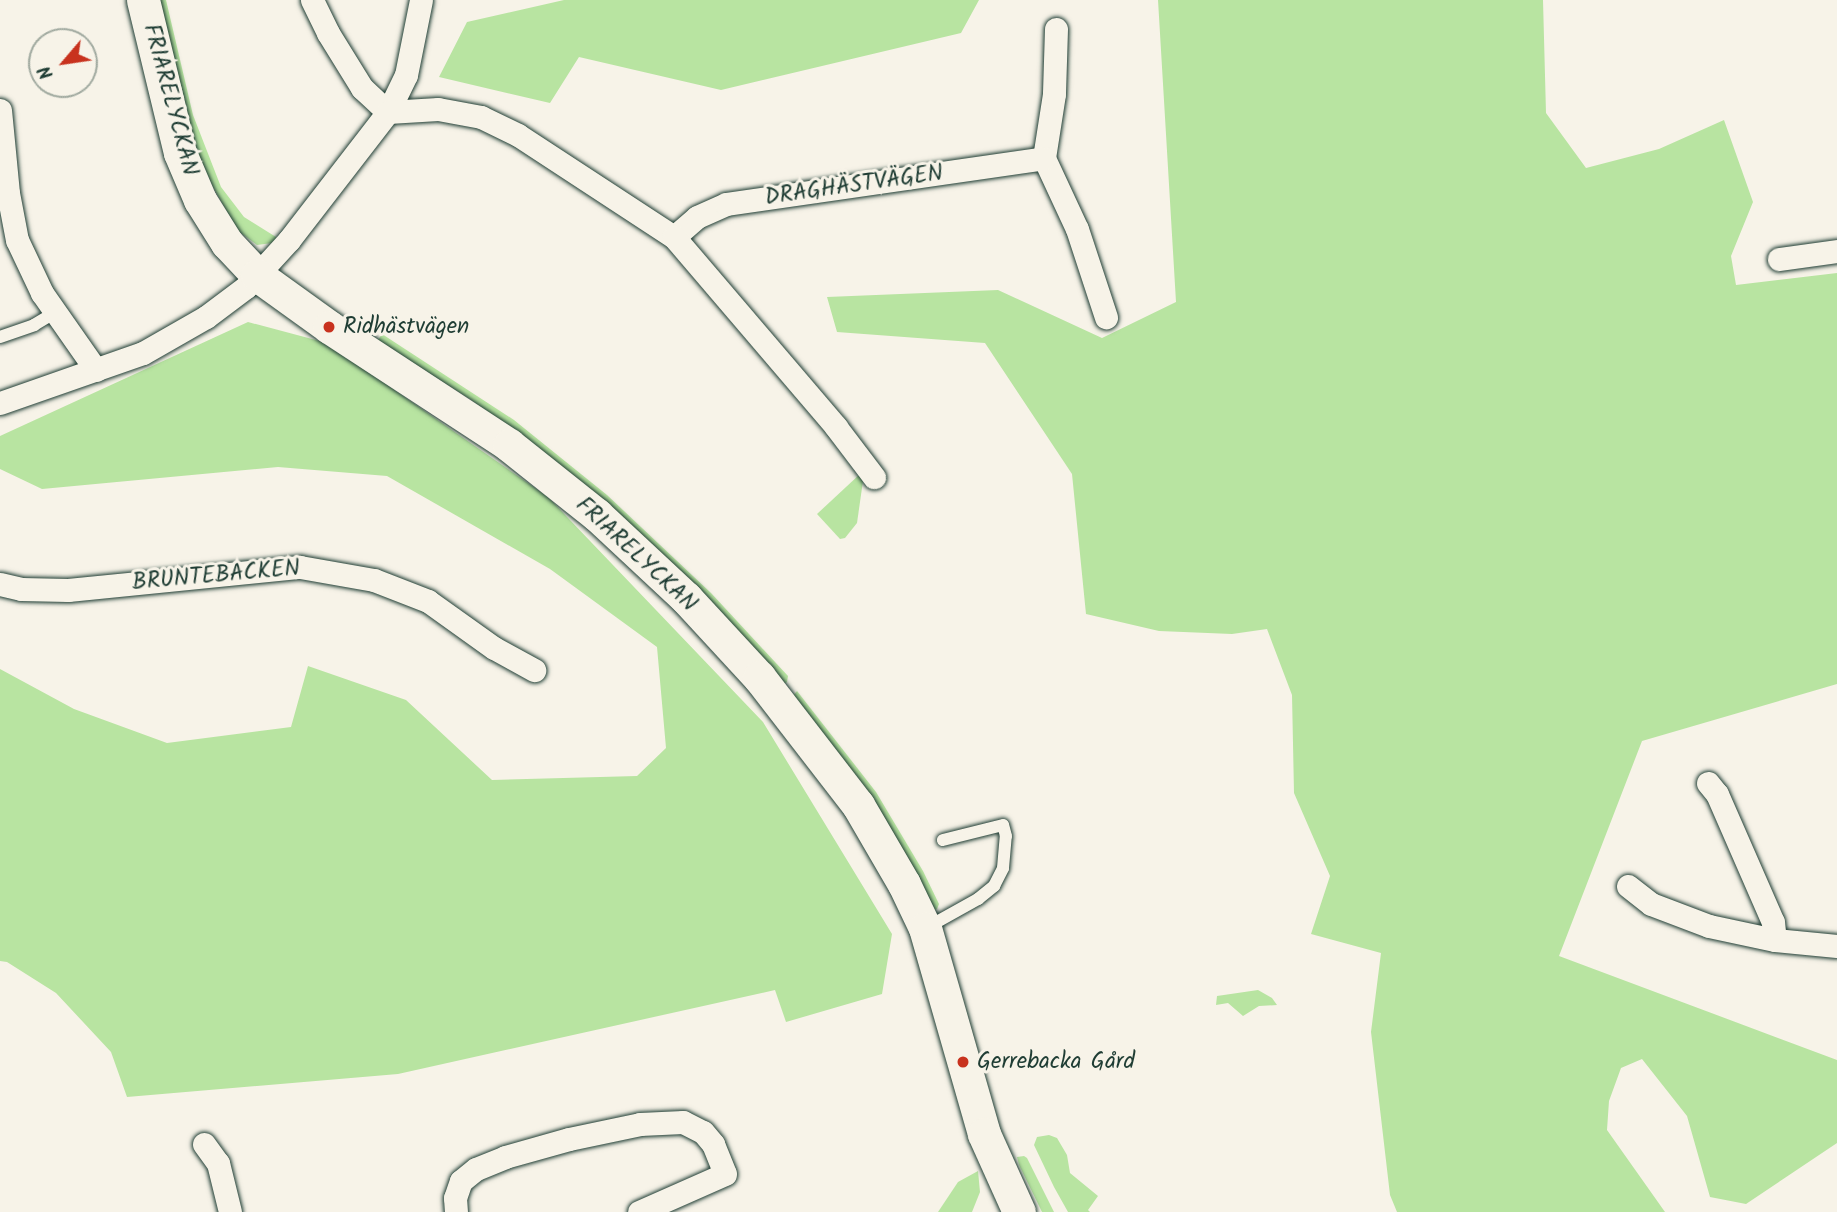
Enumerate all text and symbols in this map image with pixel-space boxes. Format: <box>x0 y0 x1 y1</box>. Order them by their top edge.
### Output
street label: FRIARELYCKAN <box>136 21 204 179</box>
north arrow <box>28 28 98 98</box>
text: N <box>30 60 62 85</box>
street label: DRAGHÄSTVÄGEN <box>763 160 945 212</box>
place label: Ridhästvägen <box>343 313 469 341</box>
marker: Ridhästvägen <box>321 319 337 335</box>
street label: FRIARELYCKAN <box>569 492 703 618</box>
street label: BRUNTEBACKEN <box>131 555 301 597</box>
place label: Gerrebacka Gård <box>977 1048 1135 1076</box>
marker: Gerrebacka Gård <box>955 1054 971 1070</box>

